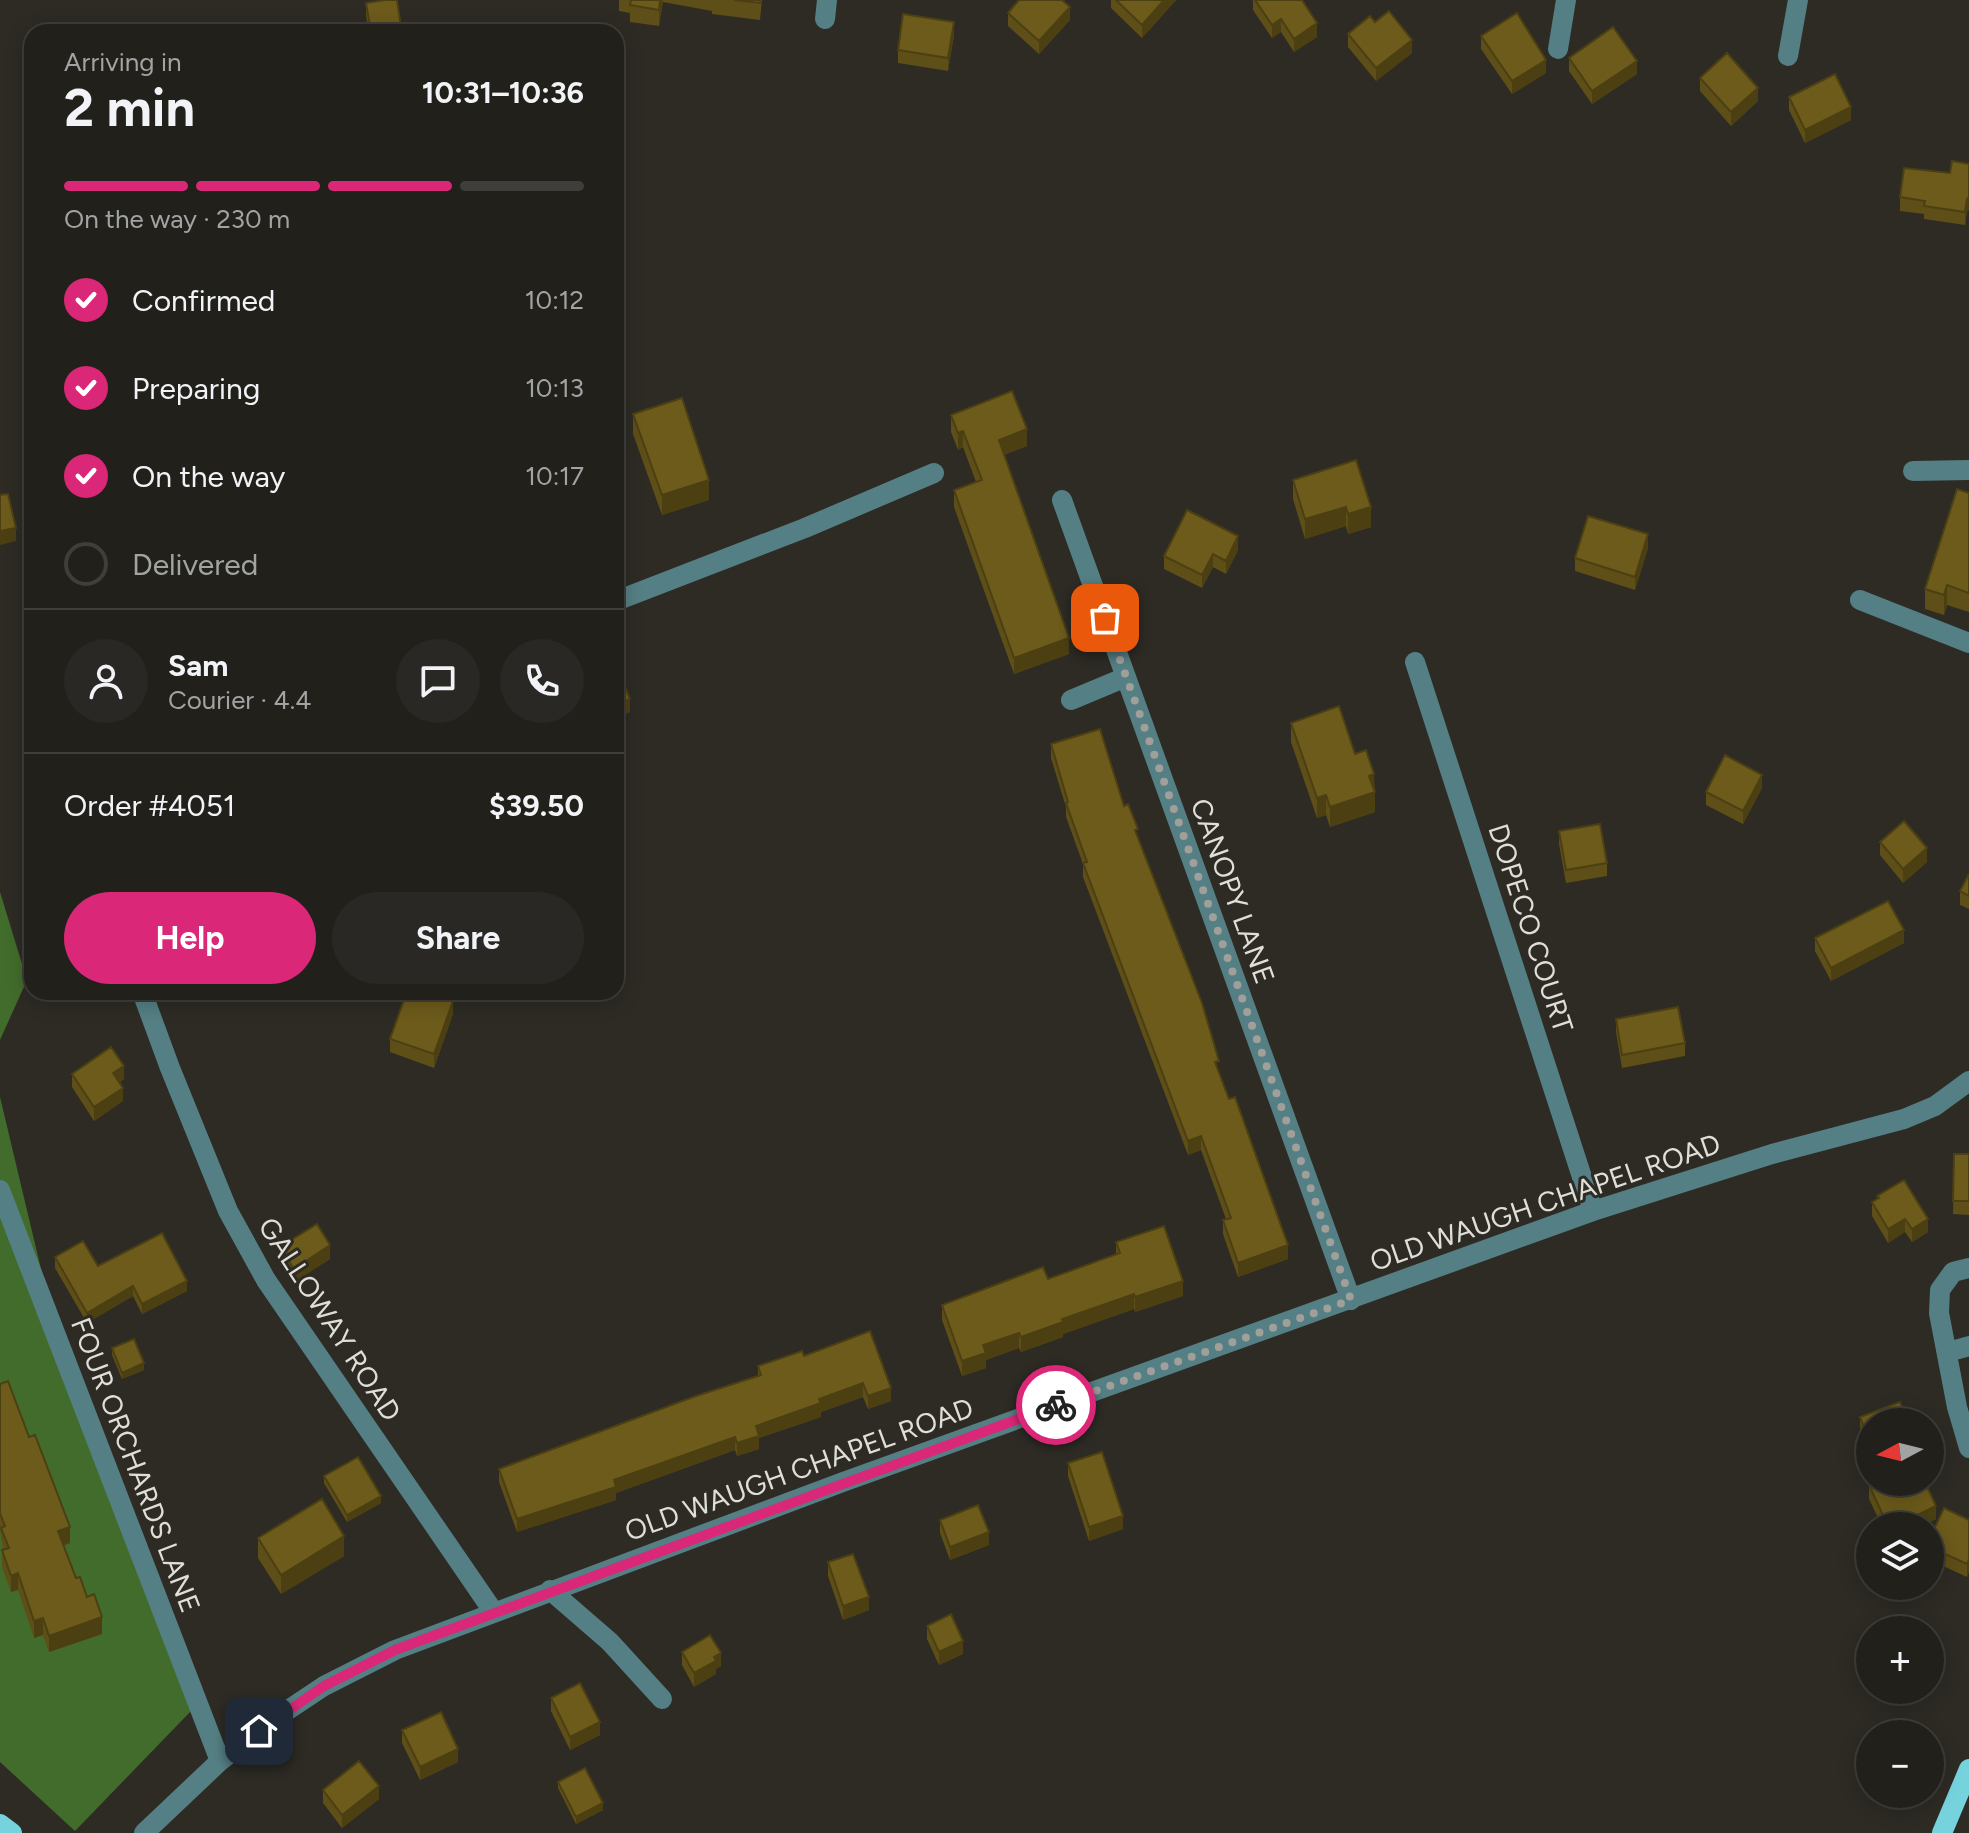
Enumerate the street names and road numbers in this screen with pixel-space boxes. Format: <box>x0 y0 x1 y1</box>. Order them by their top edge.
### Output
street label: CANOPY LANE <box>1184 794 1282 988</box>
street label: DOPECO COURT <box>1481 819 1581 1037</box>
street label: OLD WAUGH CHAPEL ROAD <box>1365 1126 1725 1278</box>
street label: GALLOWAY ROAD <box>251 1211 409 1427</box>
street label: FOUR ORCHARDS LANE <box>64 1313 208 1617</box>
street label: OLD WAUGH CHAPEL ROAD <box>620 1390 978 1548</box>

